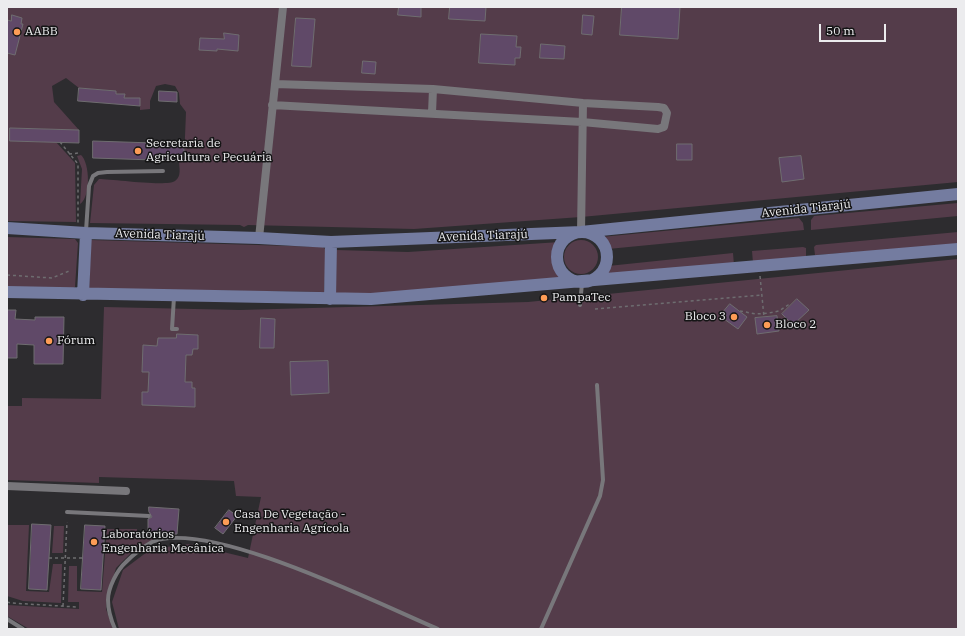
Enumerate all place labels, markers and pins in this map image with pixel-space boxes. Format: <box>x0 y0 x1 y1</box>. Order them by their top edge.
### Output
place label: AABB <box>25 25 58 39</box>
marker: AABB <box>12 27 22 37</box>
place label: Secretaria de Agricultura e Pecuária <box>146 137 272 165</box>
marker: Secretaria de Agricultura e Pecuária <box>133 146 143 156</box>
place label: PampaTec <box>552 291 611 305</box>
marker: PampaTec <box>539 293 549 303</box>
place label: Bloco 3 <box>685 310 726 324</box>
marker: Bloco 3 <box>729 312 739 322</box>
place label: Bloco 2 <box>775 318 816 332</box>
marker: Bloco 2 <box>762 320 772 330</box>
place label: Fórum <box>57 334 95 348</box>
marker: Fórum <box>44 336 54 346</box>
place label: Casa De Vegetação - Engenharia Agrícola <box>234 508 349 536</box>
marker: Casa De Vegetação - Engenharia Agrícola <box>221 517 231 527</box>
place label: Laboratórios Engenharia Mecânica <box>102 528 224 556</box>
marker: Laboratórios Engenharia Mecânica <box>89 537 99 547</box>

